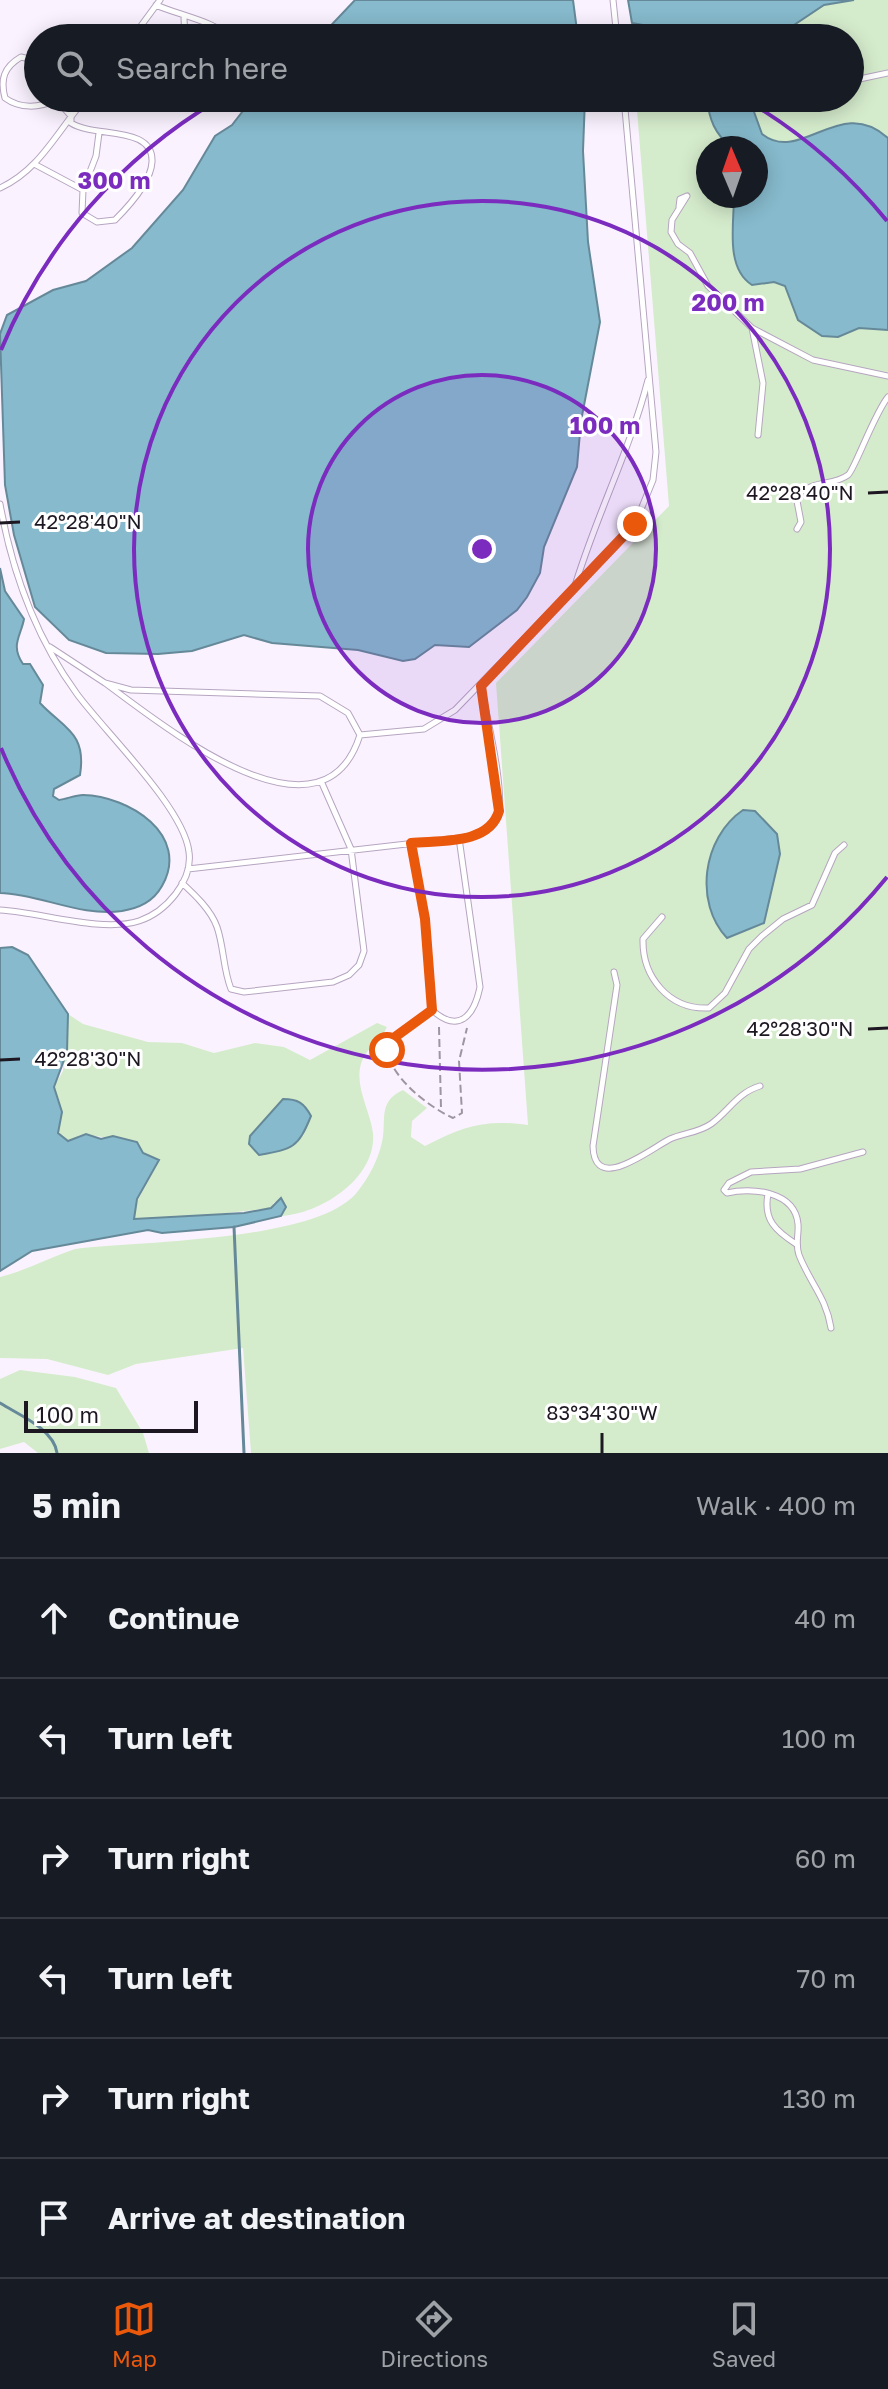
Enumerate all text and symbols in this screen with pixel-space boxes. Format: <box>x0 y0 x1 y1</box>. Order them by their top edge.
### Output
search box <box>24 24 864 112</box>
icon: search <box>52 46 96 90</box>
text: Search here <box>116 50 288 86</box>
north arrow <box>696 136 768 208</box>
text: 300 m <box>78 165 150 194</box>
text: 200 m <box>692 287 764 316</box>
text: 100 m <box>570 410 640 439</box>
text: 42°28'40"N <box>746 480 854 504</box>
route end <box>617 506 653 542</box>
text: 42°28'40"N <box>34 509 142 533</box>
centre of rings <box>468 535 496 563</box>
text: 42°28'30"N <box>747 1016 853 1040</box>
route start <box>369 1032 405 1068</box>
text: 42°28'30"N <box>35 1046 141 1070</box>
scale bar <box>24 1397 198 1433</box>
text: 83°34'30"W <box>546 1400 658 1424</box>
text: 100 m <box>36 1401 99 1428</box>
text: 5 min <box>32 1485 121 1525</box>
text: Walk · 400 m <box>696 1490 856 1521</box>
icon: ahead <box>32 1596 76 1640</box>
text: Continue <box>108 1600 239 1636</box>
text: 40 m <box>795 1603 856 1634</box>
icon: left <box>32 1716 76 1760</box>
text: Turn left <box>108 1720 233 1756</box>
text: 100 m <box>782 1723 856 1754</box>
icon: right <box>32 1836 76 1880</box>
text: Turn right <box>108 1840 250 1876</box>
text: 60 m <box>795 1843 856 1874</box>
icon: left <box>32 1956 76 2000</box>
text: Turn left <box>108 1960 233 1996</box>
text: 70 m <box>797 1963 856 1994</box>
icon: right <box>32 2076 76 2120</box>
text: Turn right <box>108 2080 250 2116</box>
text: 130 m <box>783 2083 856 2114</box>
icon: arrive <box>32 2196 76 2240</box>
text: Arrive at destination <box>108 2200 405 2236</box>
tab: Map <box>112 2297 157 2372</box>
tab: Directions <box>381 2297 488 2372</box>
tab: Saved <box>712 2297 776 2372</box>

